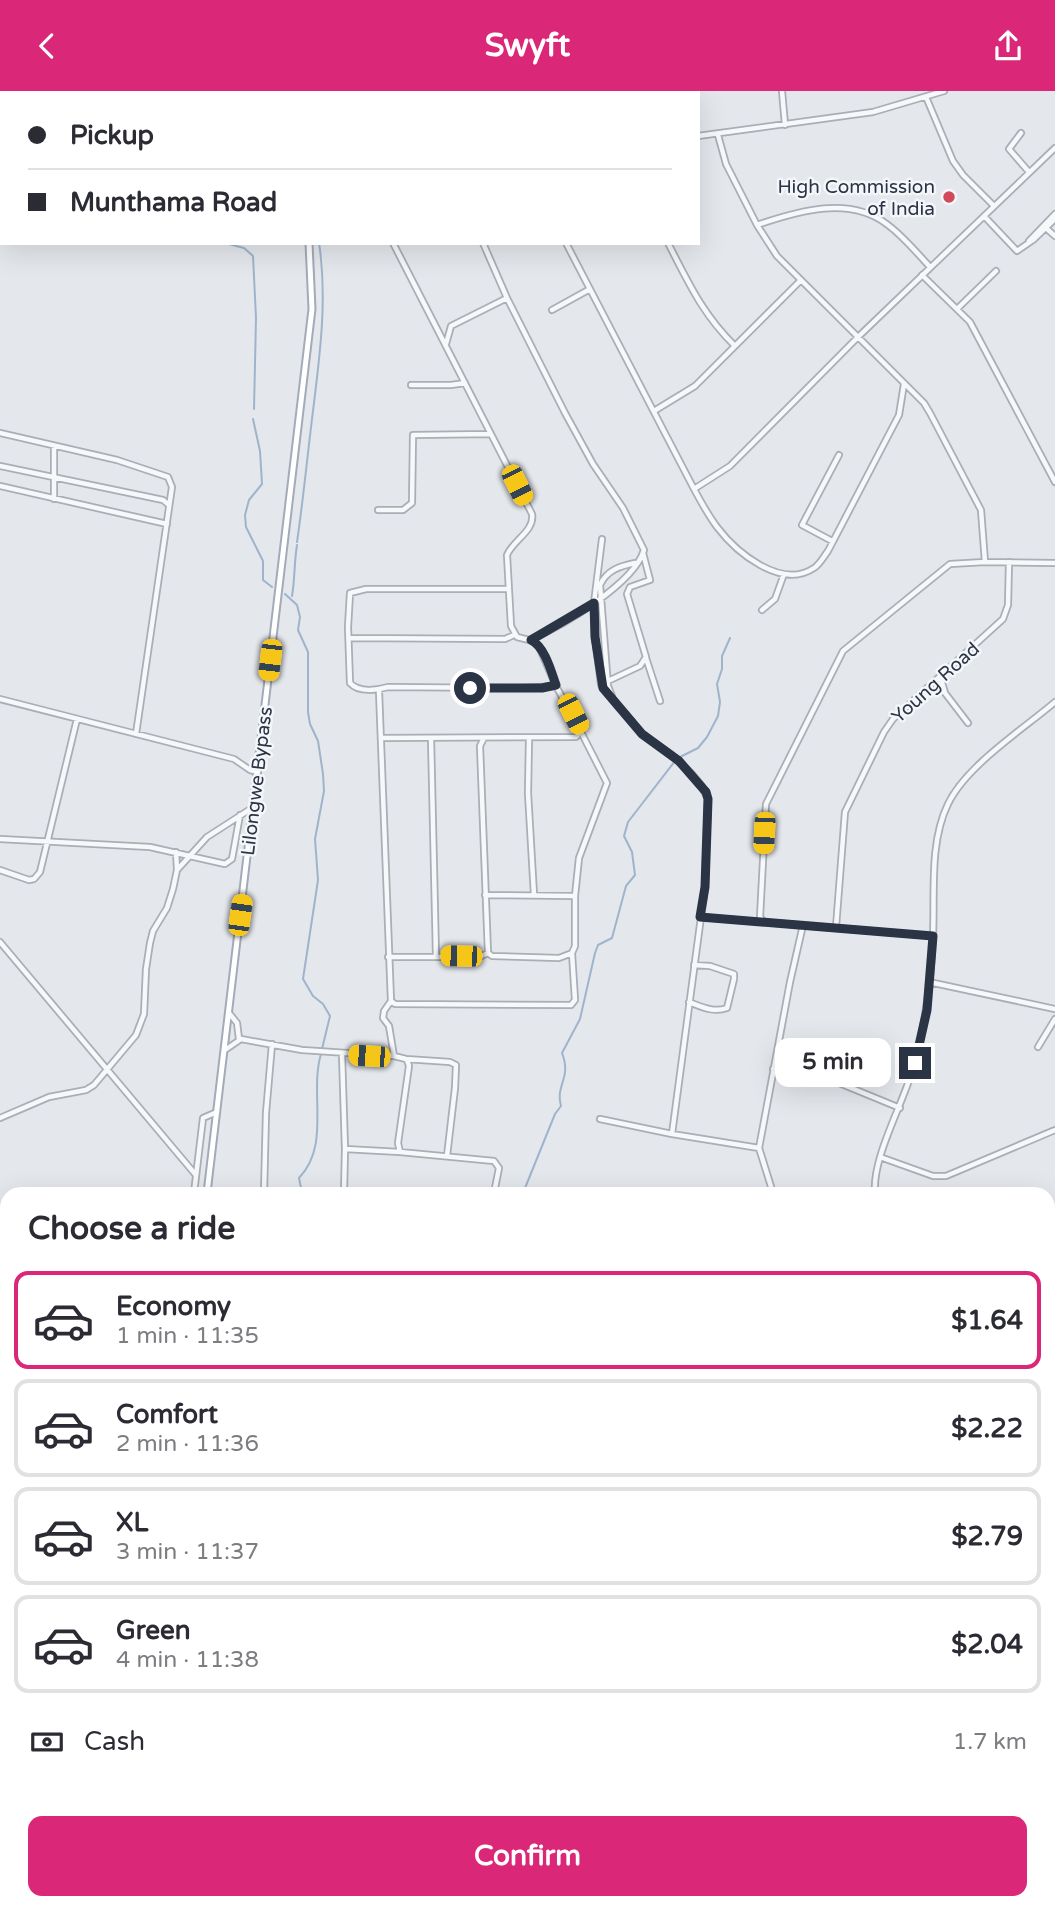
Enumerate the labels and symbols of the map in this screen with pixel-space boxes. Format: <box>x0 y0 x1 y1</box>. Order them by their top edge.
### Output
place label: High Commission of India <box>777 176 935 220</box>
marker: High Commission of India <box>941 189 957 205</box>
car <box>499 462 536 508</box>
car <box>258 638 283 682</box>
street label: Young Road <box>887 638 984 728</box>
route start <box>454 672 486 704</box>
car <box>555 691 592 737</box>
street label: Lilongwe Bypass <box>237 705 277 857</box>
car <box>753 811 776 855</box>
car <box>227 893 254 937</box>
car <box>440 945 483 967</box>
callout: 5 min <box>775 1039 890 1087</box>
car <box>348 1044 391 1068</box>
route end <box>899 1047 931 1079</box>

